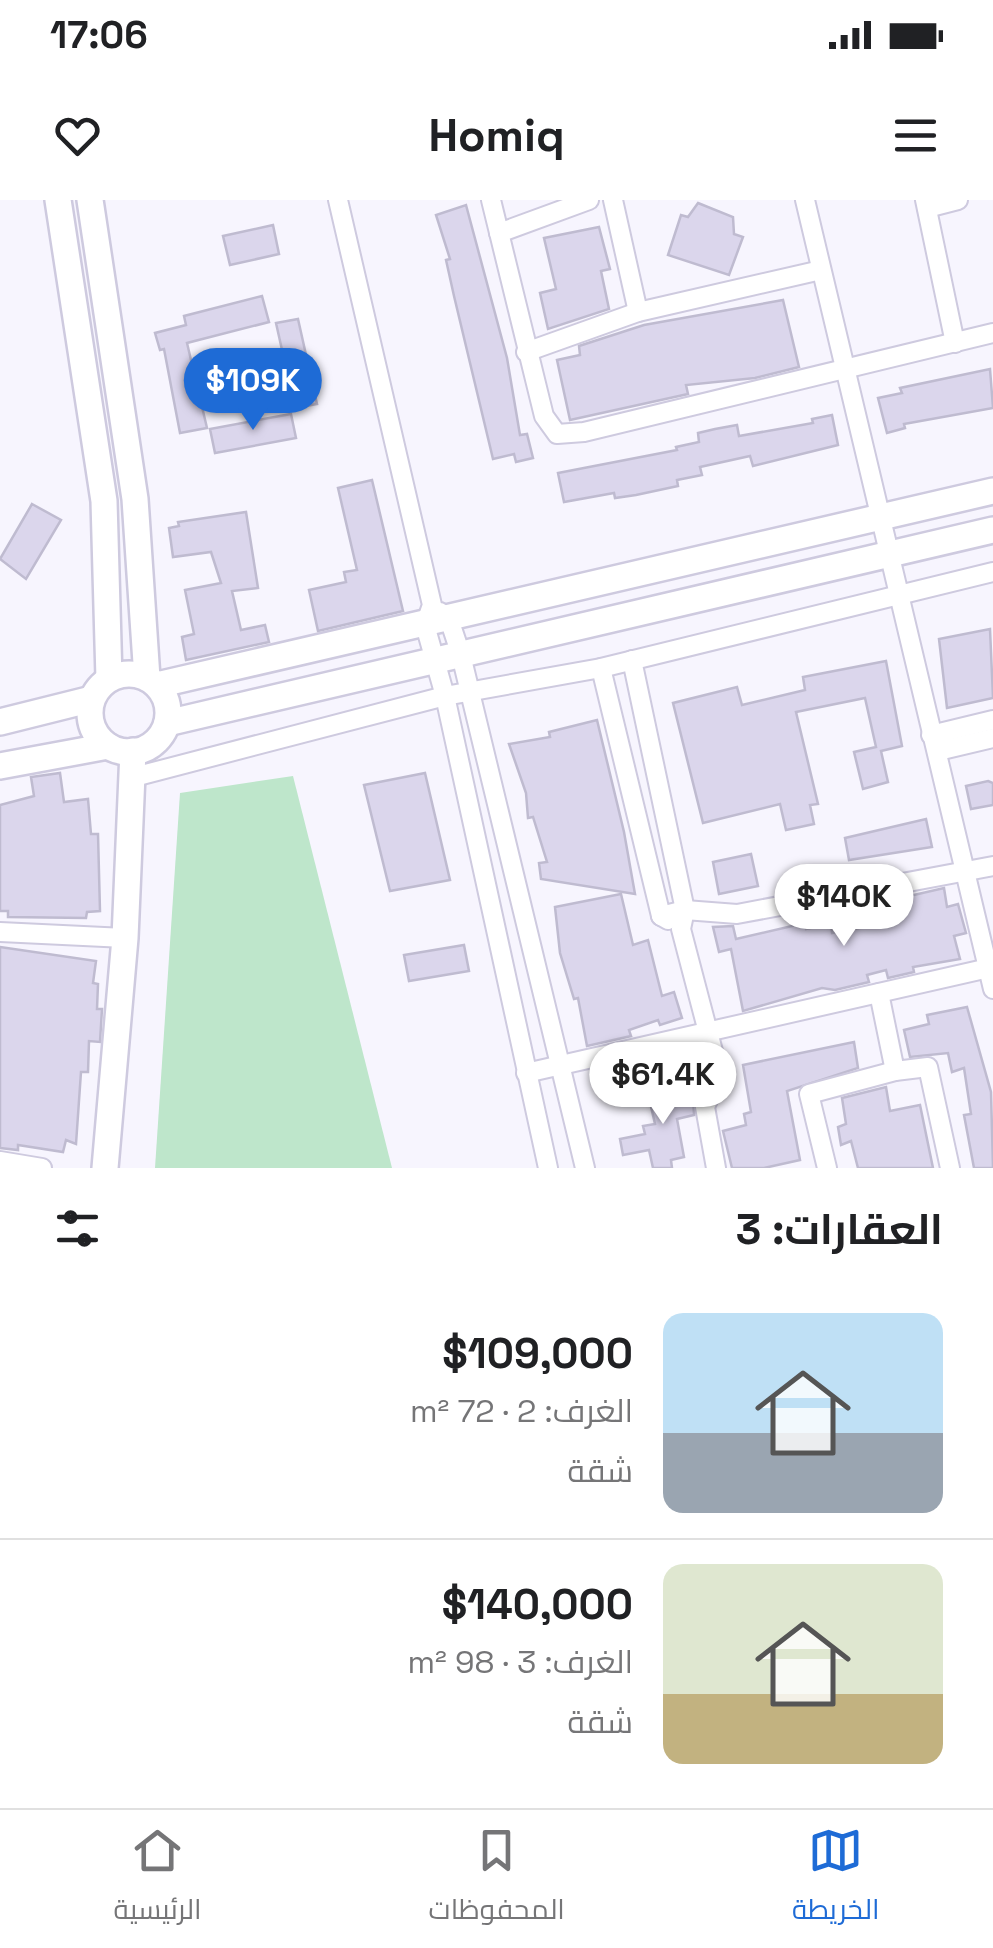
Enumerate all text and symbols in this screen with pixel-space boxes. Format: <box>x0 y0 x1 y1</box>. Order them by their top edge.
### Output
text: 17:06 <box>50 11 148 59</box>
text: Homiq <box>428 107 565 164</box>
icon: heart <box>50 108 105 163</box>
icon: menu <box>888 108 943 163</box>
pin: $109K <box>183 348 323 433</box>
text: $109K <box>206 360 300 400</box>
pin: $140K <box>774 864 914 949</box>
text: $140K <box>797 876 891 916</box>
pin: $61.4K <box>582 1042 744 1127</box>
text: $61.4K <box>611 1054 715 1094</box>
icon: filters <box>50 1201 105 1256</box>
text: العقارات: 3 <box>736 1203 943 1256</box>
text: $109,000 <box>442 1327 633 1380</box>
icon: home <box>743 1353 863 1473</box>
text: الغرف: 2 · 72 m² <box>410 1391 633 1431</box>
text: شقة <box>568 1451 633 1491</box>
text: $140,000 <box>442 1578 633 1631</box>
icon: home <box>743 1604 863 1724</box>
text: الغرف: 3 · 98 m² <box>407 1642 633 1682</box>
text: شقة <box>568 1702 633 1742</box>
tab: الرئيسية <box>114 1823 201 1935</box>
tab: المحفوظات <box>429 1823 565 1935</box>
tab: الخريطة <box>792 1823 879 1935</box>

